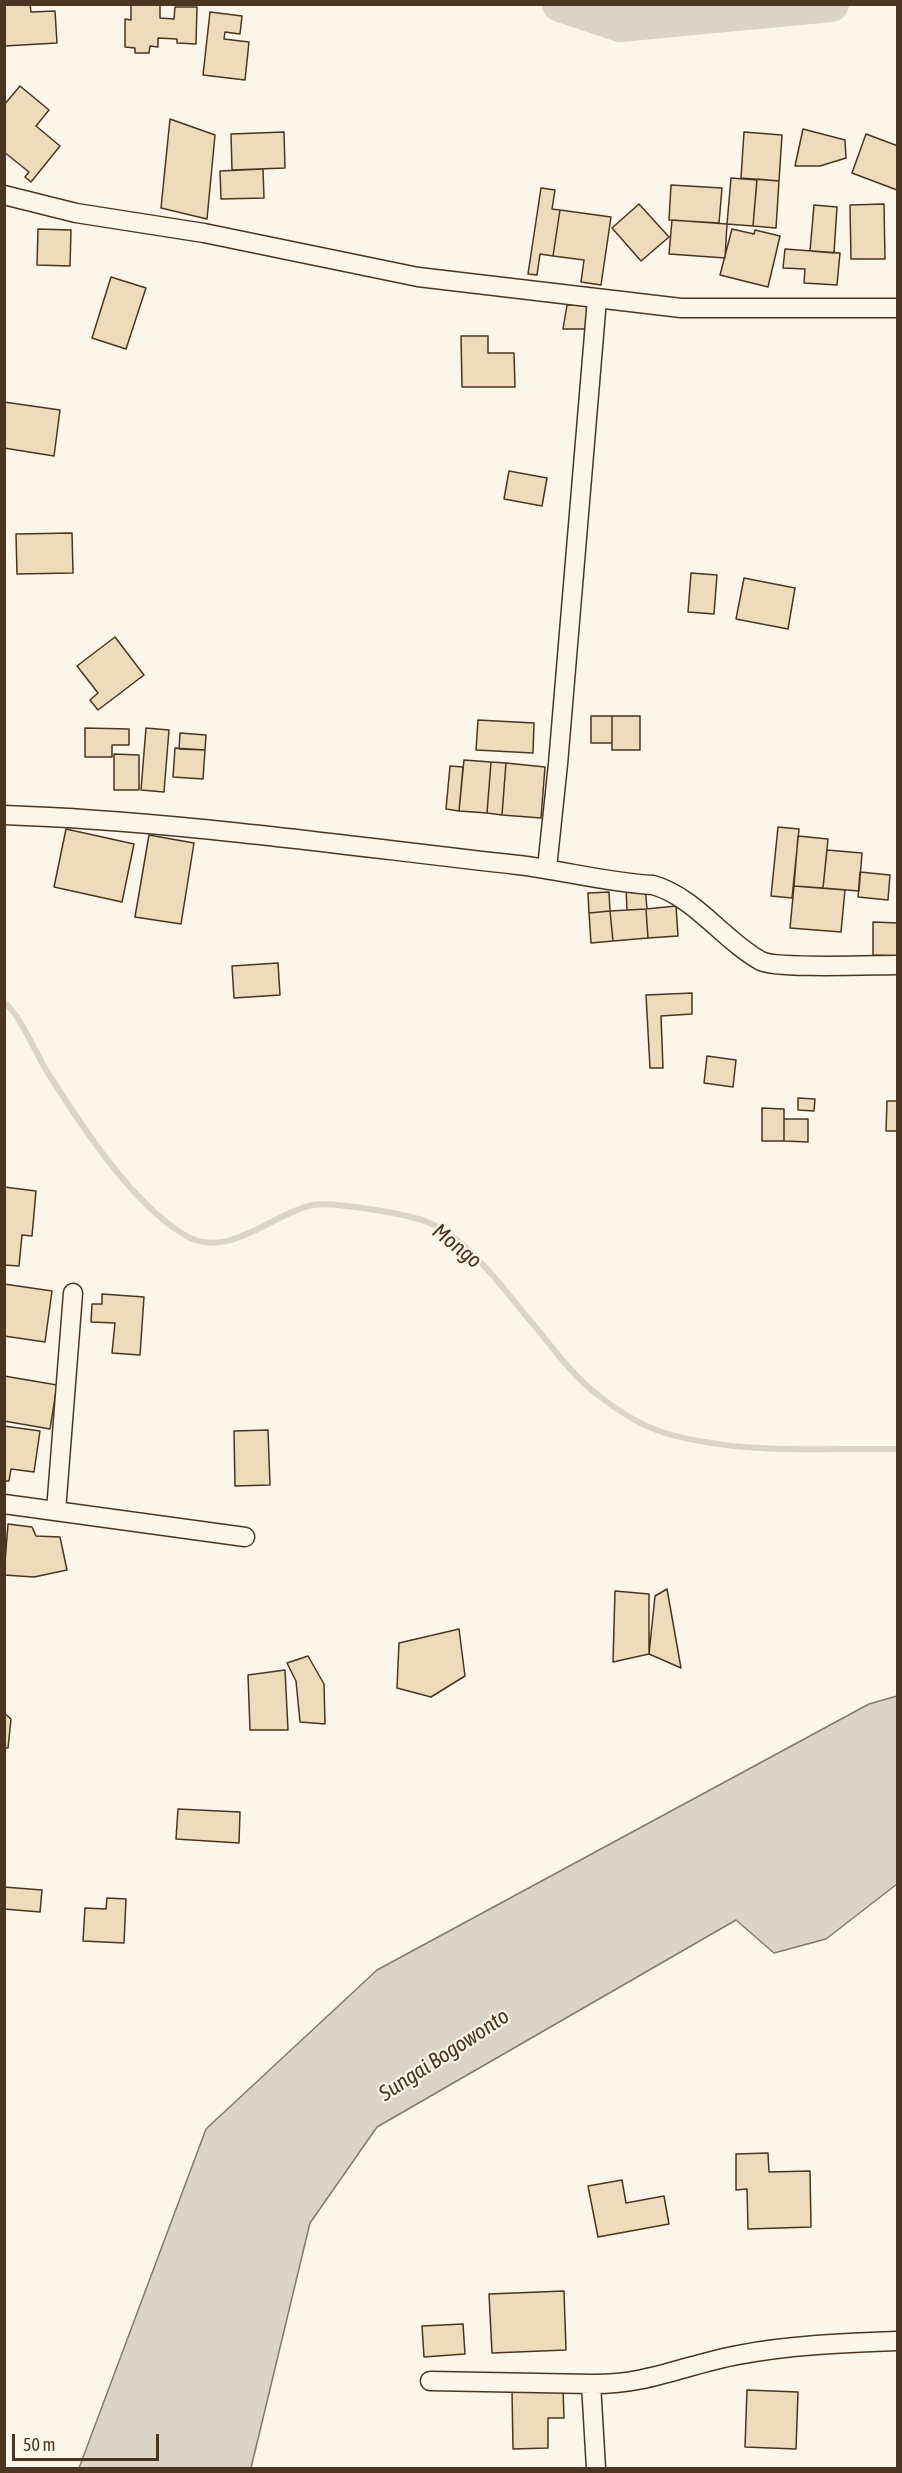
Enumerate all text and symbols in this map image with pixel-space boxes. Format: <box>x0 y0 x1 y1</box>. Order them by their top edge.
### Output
water label: Mongo <box>427 1218 487 1274</box>
water label: Sungai Bogowonto <box>374 2003 514 2107</box>
scale bar <box>15 2422 162 2460</box>
text: 50 m <box>23 2434 55 2455</box>

